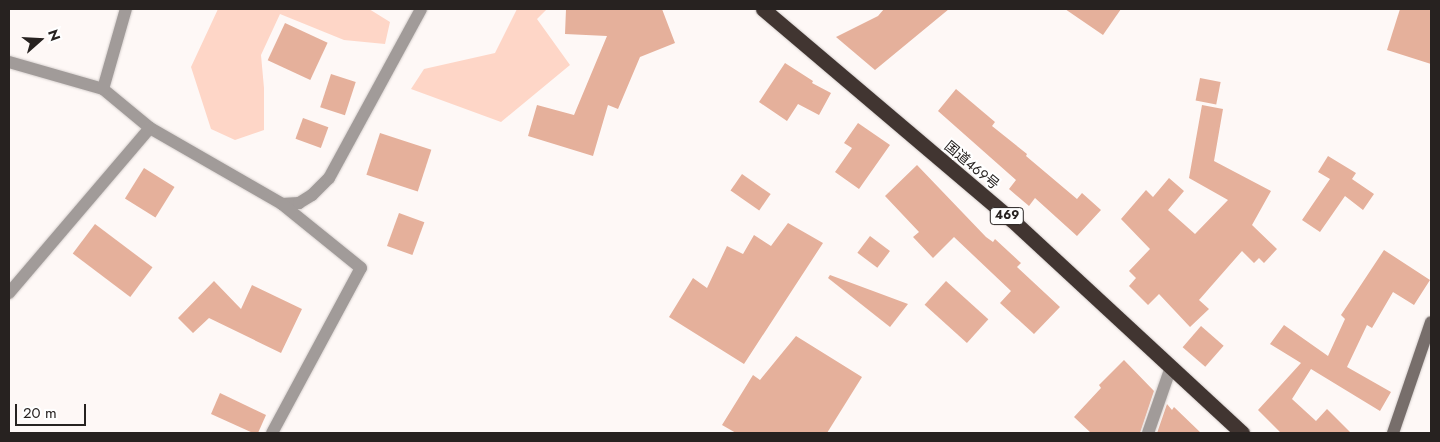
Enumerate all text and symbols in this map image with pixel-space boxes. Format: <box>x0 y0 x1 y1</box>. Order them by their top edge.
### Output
north arrow <box>15 15 65 65</box>
text: N <box>43 27 65 44</box>
street label: 国道469号 <box>941 137 1003 193</box>
road number: 469 <box>990 207 1024 226</box>
scale bar <box>18 394 89 426</box>
text: 20 m <box>23 402 57 424</box>

